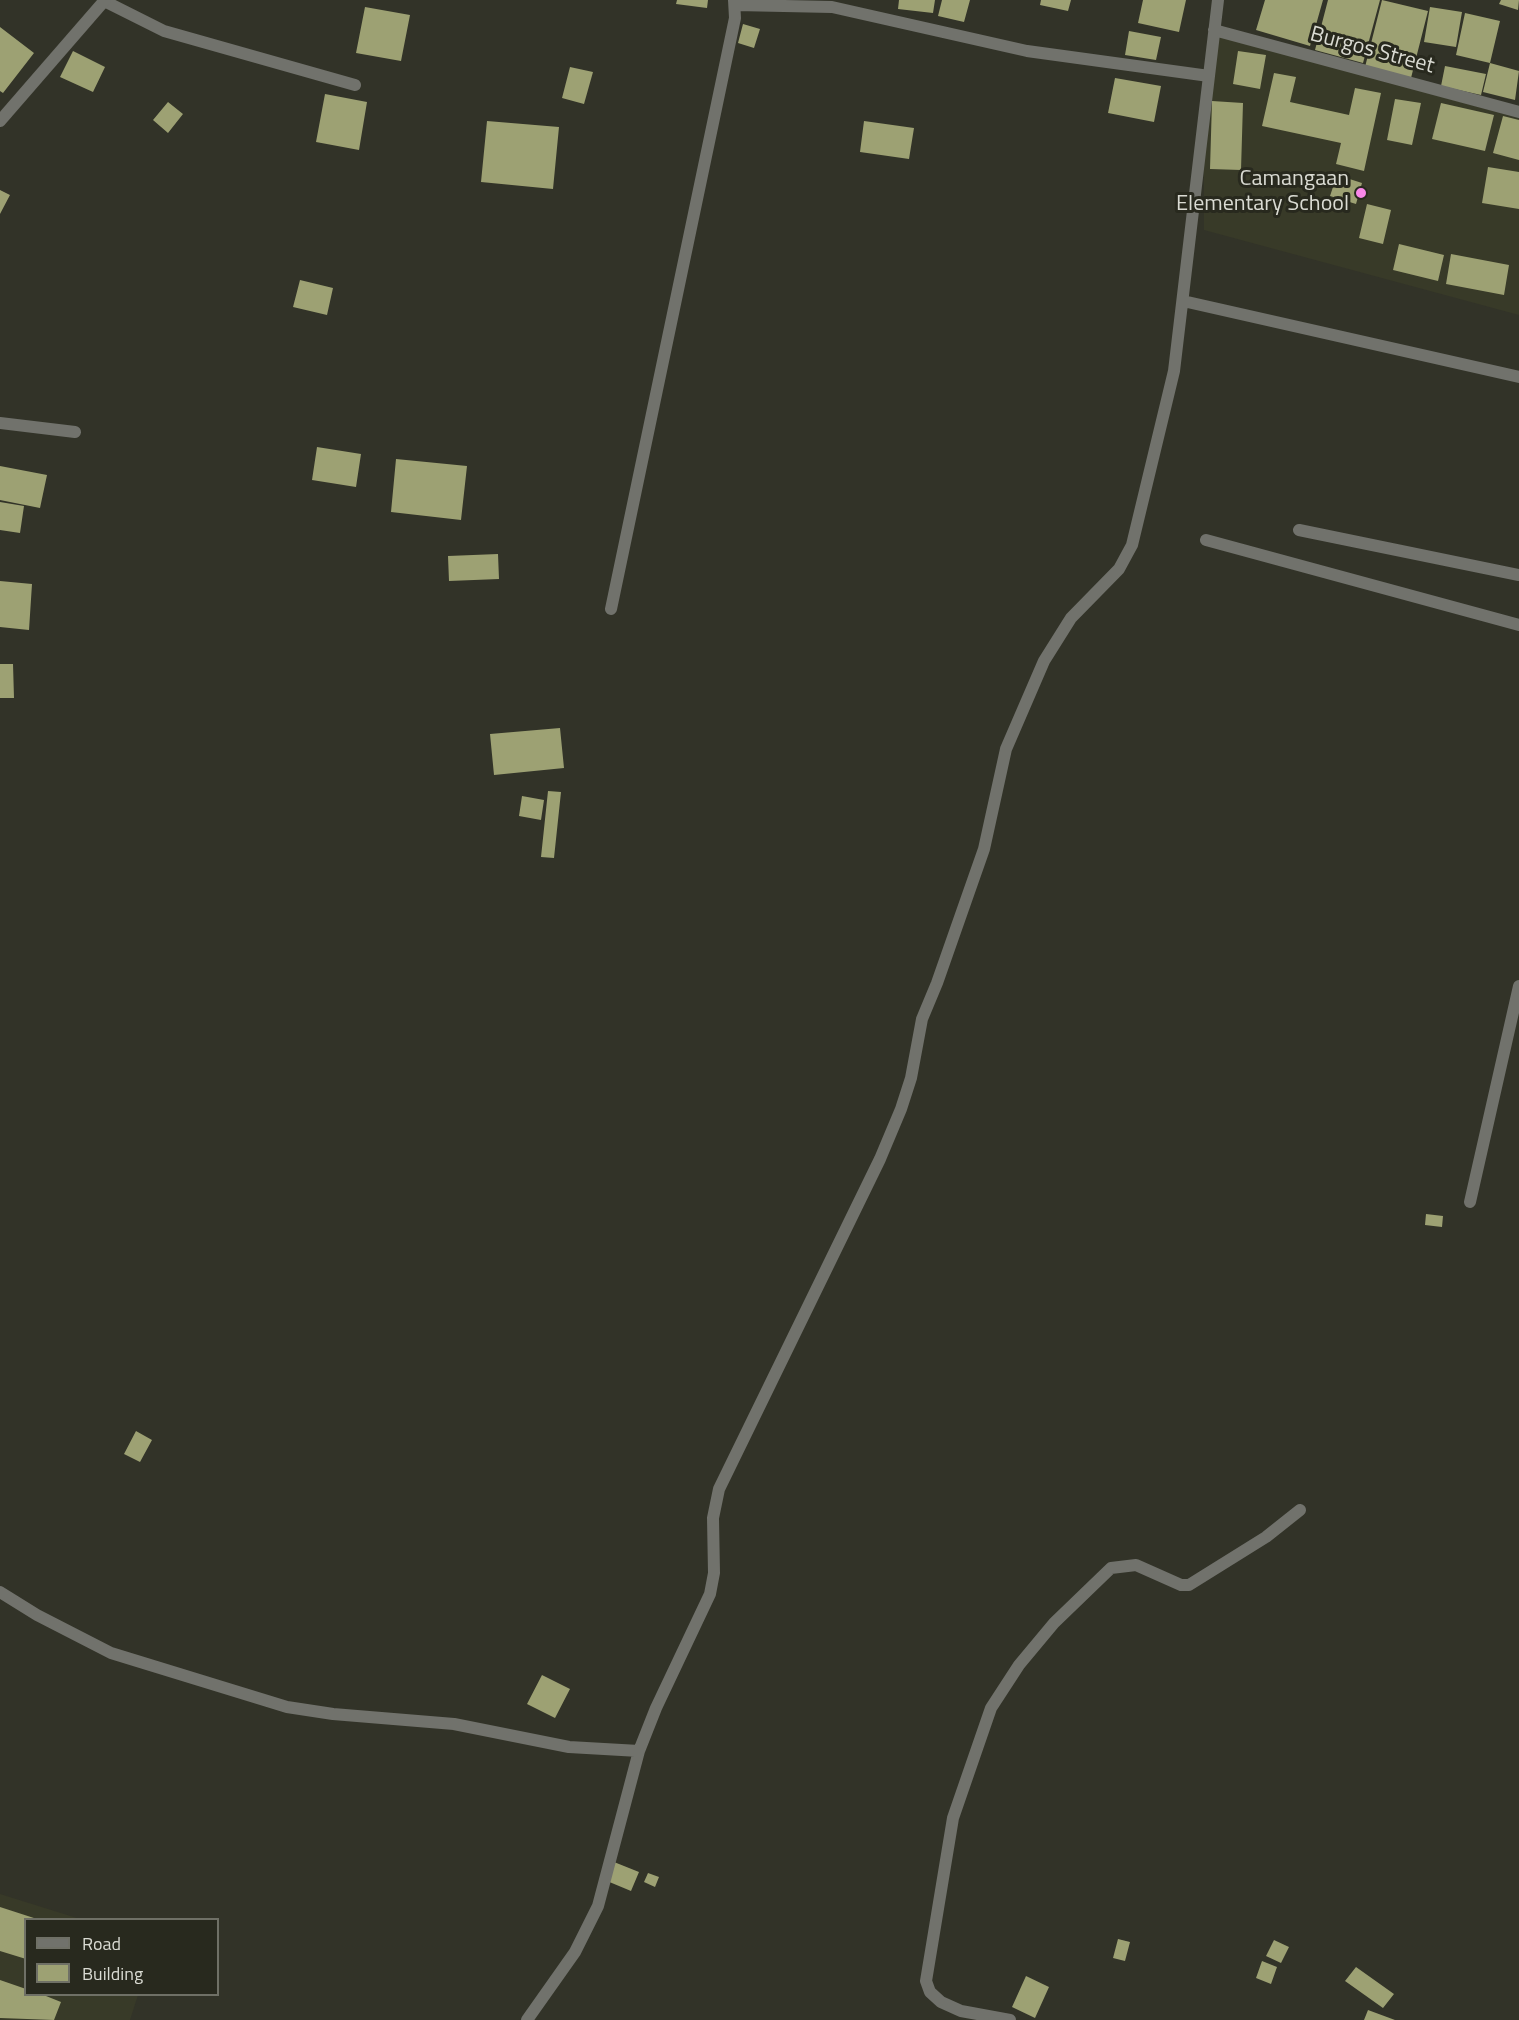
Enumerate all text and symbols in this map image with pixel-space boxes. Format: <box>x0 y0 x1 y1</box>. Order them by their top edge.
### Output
street label: Burgos Street <box>1307 22 1437 80</box>
place label: Camangaan Elementary School <box>1176 167 1349 218</box>
marker: Camangaan Elementary School <box>1354 186 1368 200</box>
legend <box>24 1918 219 1996</box>
text: Road <box>82 1930 121 1957</box>
text: Building <box>82 1960 143 1987</box>

